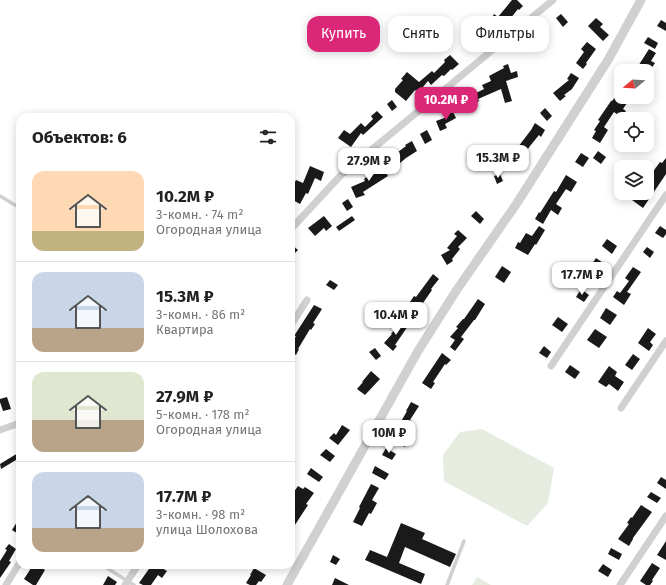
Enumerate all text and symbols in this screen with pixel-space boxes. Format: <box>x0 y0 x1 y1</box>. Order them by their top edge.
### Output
chip: Купить <box>307 16 380 52</box>
chip: Снять <box>388 16 453 52</box>
chip: Фильтры <box>461 16 549 52</box>
north arrow <box>614 64 654 104</box>
map controls <box>614 64 654 200</box>
pin: 10.2M ₽ <box>409 87 483 121</box>
text: 10.2M ₽ <box>424 92 468 107</box>
button: locate <box>614 112 654 152</box>
icon: filters <box>257 126 279 148</box>
text: Объектов: 6 <box>32 127 127 148</box>
pin: 15.3M ₽ <box>461 145 535 179</box>
pin: 27.9M ₽ <box>332 148 406 182</box>
text: 15.3M ₽ <box>476 150 520 165</box>
text: 27.9M ₽ <box>347 153 391 168</box>
button: layers <box>614 160 654 200</box>
text: 10.2M ₽ <box>156 186 214 207</box>
icon: home <box>64 187 112 235</box>
text: 3-комн. · 74 m² <box>156 207 243 222</box>
text: Огородная улица <box>156 222 262 237</box>
pin: 17.7M ₽ <box>545 262 619 296</box>
text: 17.7M ₽ <box>561 267 603 282</box>
text: 15.3M ₽ <box>156 286 214 307</box>
icon: home <box>64 288 112 336</box>
pin: 10.4M ₽ <box>359 302 433 336</box>
text: 3-комн. · 86 m² <box>156 307 245 322</box>
text: 10.4M ₽ <box>374 307 418 322</box>
text: Квартира <box>156 322 214 337</box>
text: 27.9M ₽ <box>156 386 213 407</box>
icon: home <box>64 388 112 436</box>
text: 5-комн. · 178 m² <box>156 407 250 422</box>
pin: 10M ₽ <box>361 420 417 454</box>
text: Огородная улица <box>156 422 262 437</box>
text: 10M ₽ <box>372 425 406 440</box>
text: 17.7M ₽ <box>156 486 211 507</box>
icon: home <box>64 488 112 536</box>
text: 3-комн. · 98 m² <box>156 507 245 522</box>
text: улица Шолохова <box>156 522 258 537</box>

